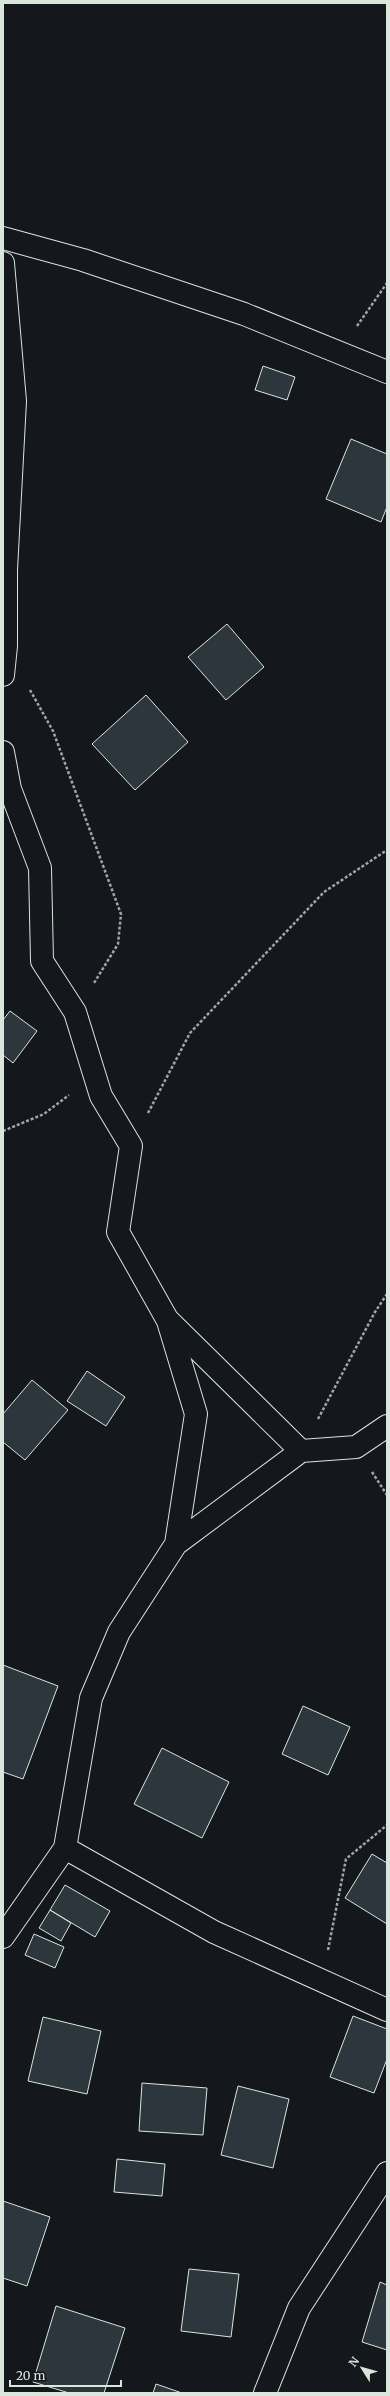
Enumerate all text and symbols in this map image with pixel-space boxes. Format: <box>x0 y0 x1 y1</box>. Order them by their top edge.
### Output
north arrow <box>342 2348 382 2388</box>
text: N <box>346 2354 362 2370</box>
scale bar <box>10 2362 121 2388</box>
text: 20 m <box>16 2368 45 2383</box>

